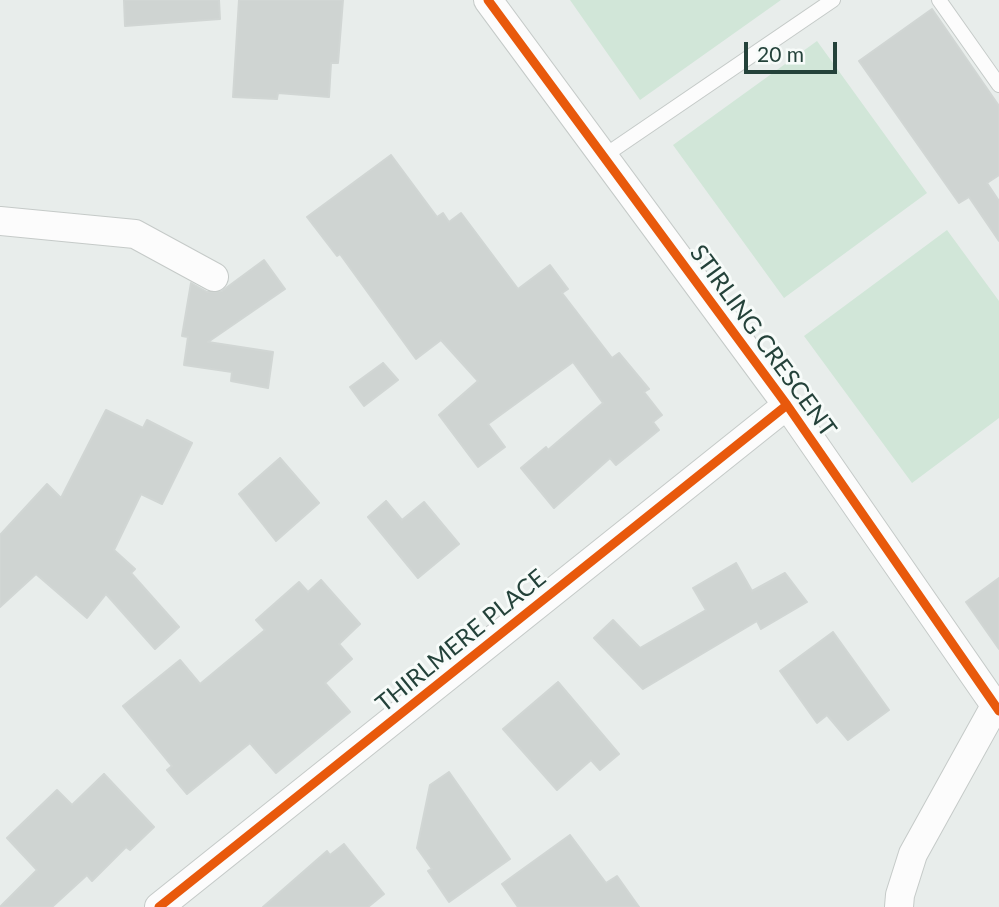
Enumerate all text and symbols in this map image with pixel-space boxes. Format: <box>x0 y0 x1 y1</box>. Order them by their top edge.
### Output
scale bar <box>747 28 840 72</box>
text: 20 m <box>757 41 804 66</box>
street label: STIRLING CRESCENT <box>684 239 842 443</box>
street label: THIRLMERE PLACE <box>370 564 552 718</box>

